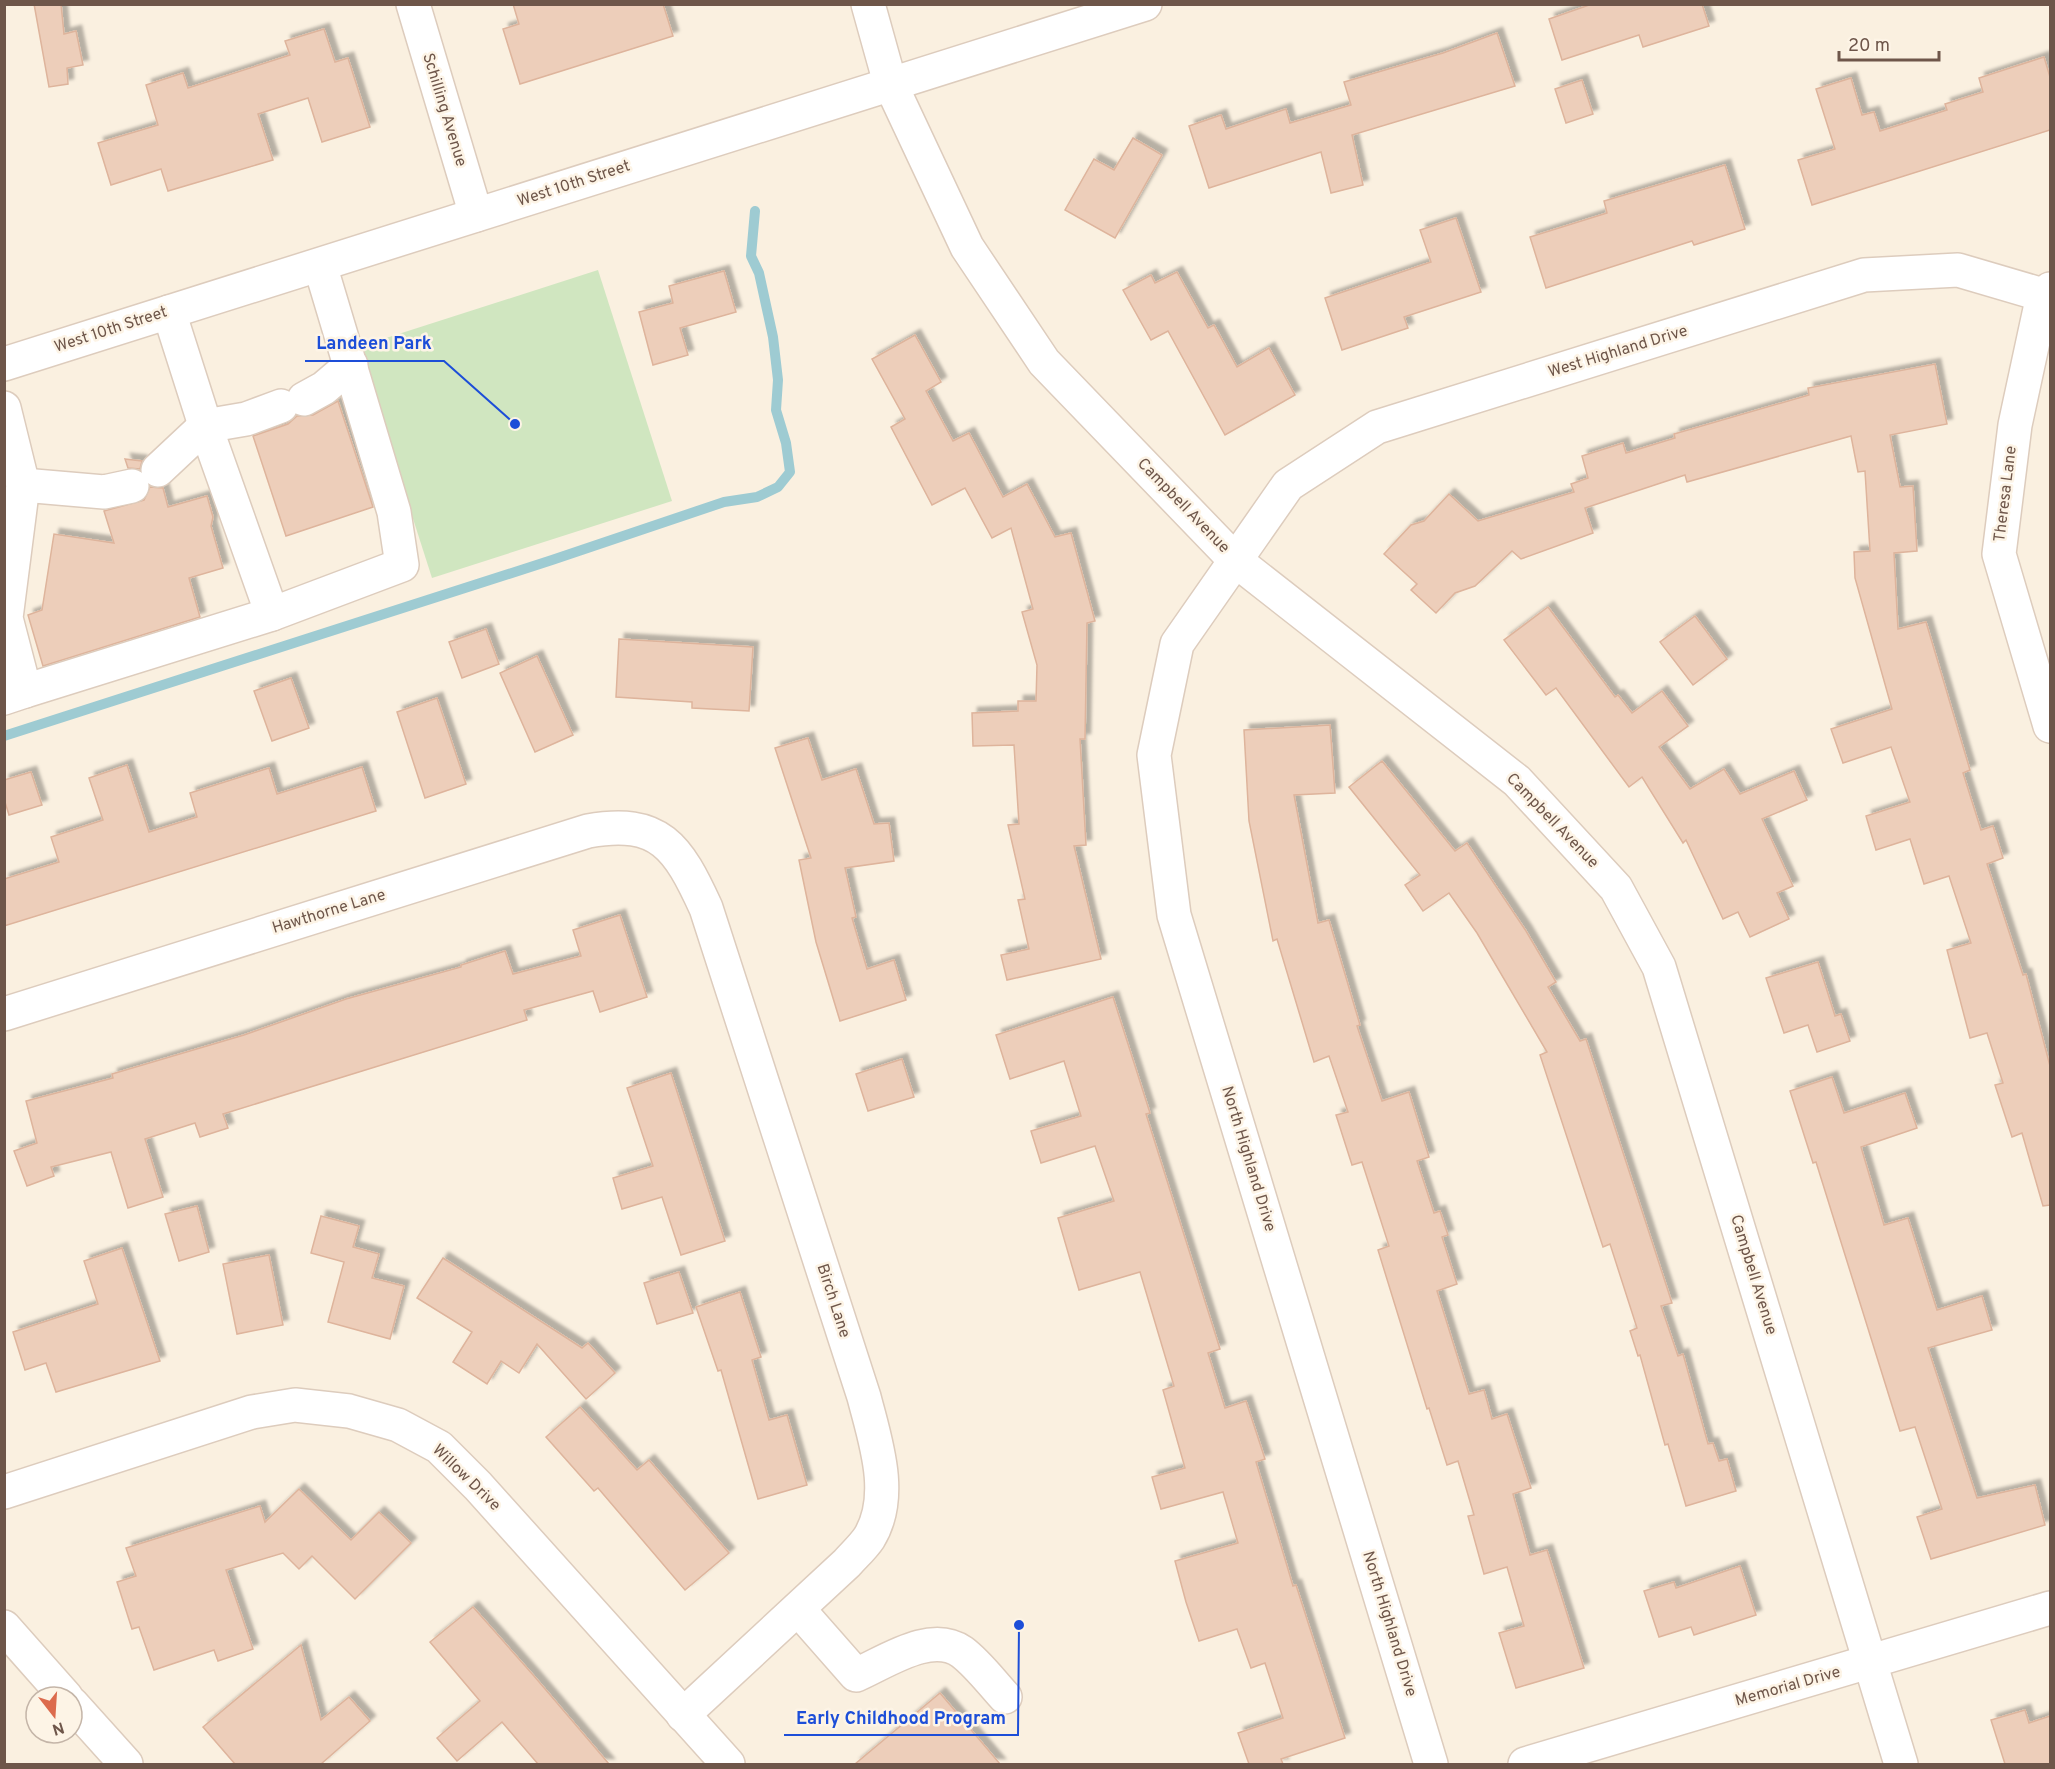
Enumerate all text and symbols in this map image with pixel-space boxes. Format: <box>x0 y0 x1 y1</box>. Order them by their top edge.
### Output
scale bar <box>1839 24 1940 62</box>
text: 20 m <box>1848 35 1890 58</box>
street label: Schilling Avenue <box>417 51 471 169</box>
street label: West 10th Street <box>515 156 633 212</box>
street label: West 10th Street <box>52 302 170 358</box>
street label: West Highland Drive <box>1546 321 1690 383</box>
callout: Landeen Park <box>305 325 444 361</box>
text: Landeen Park <box>316 333 432 356</box>
street label: Theresa Lane <box>1990 445 2022 543</box>
street label: Campbell Avenue <box>1133 454 1233 558</box>
street label: Campbell Avenue <box>1502 769 1602 873</box>
street label: Hawthorne Lane <box>270 885 388 939</box>
street label: North Highland Drive <box>1216 1084 1280 1234</box>
street label: Campbell Avenue <box>1725 1212 1781 1338</box>
street label: Birch Lane <box>812 1261 854 1341</box>
street label: Willow Drive <box>427 1440 505 1516</box>
street label: North Highland Drive <box>1357 1549 1421 1699</box>
street label: Memorial Drive <box>1733 1662 1843 1712</box>
north arrow <box>24 1685 84 1745</box>
callout: Early Childhood Program <box>784 1699 1018 1735</box>
text: Early Childhood Program <box>796 1708 1006 1731</box>
text: N <box>49 1716 66 1739</box>

